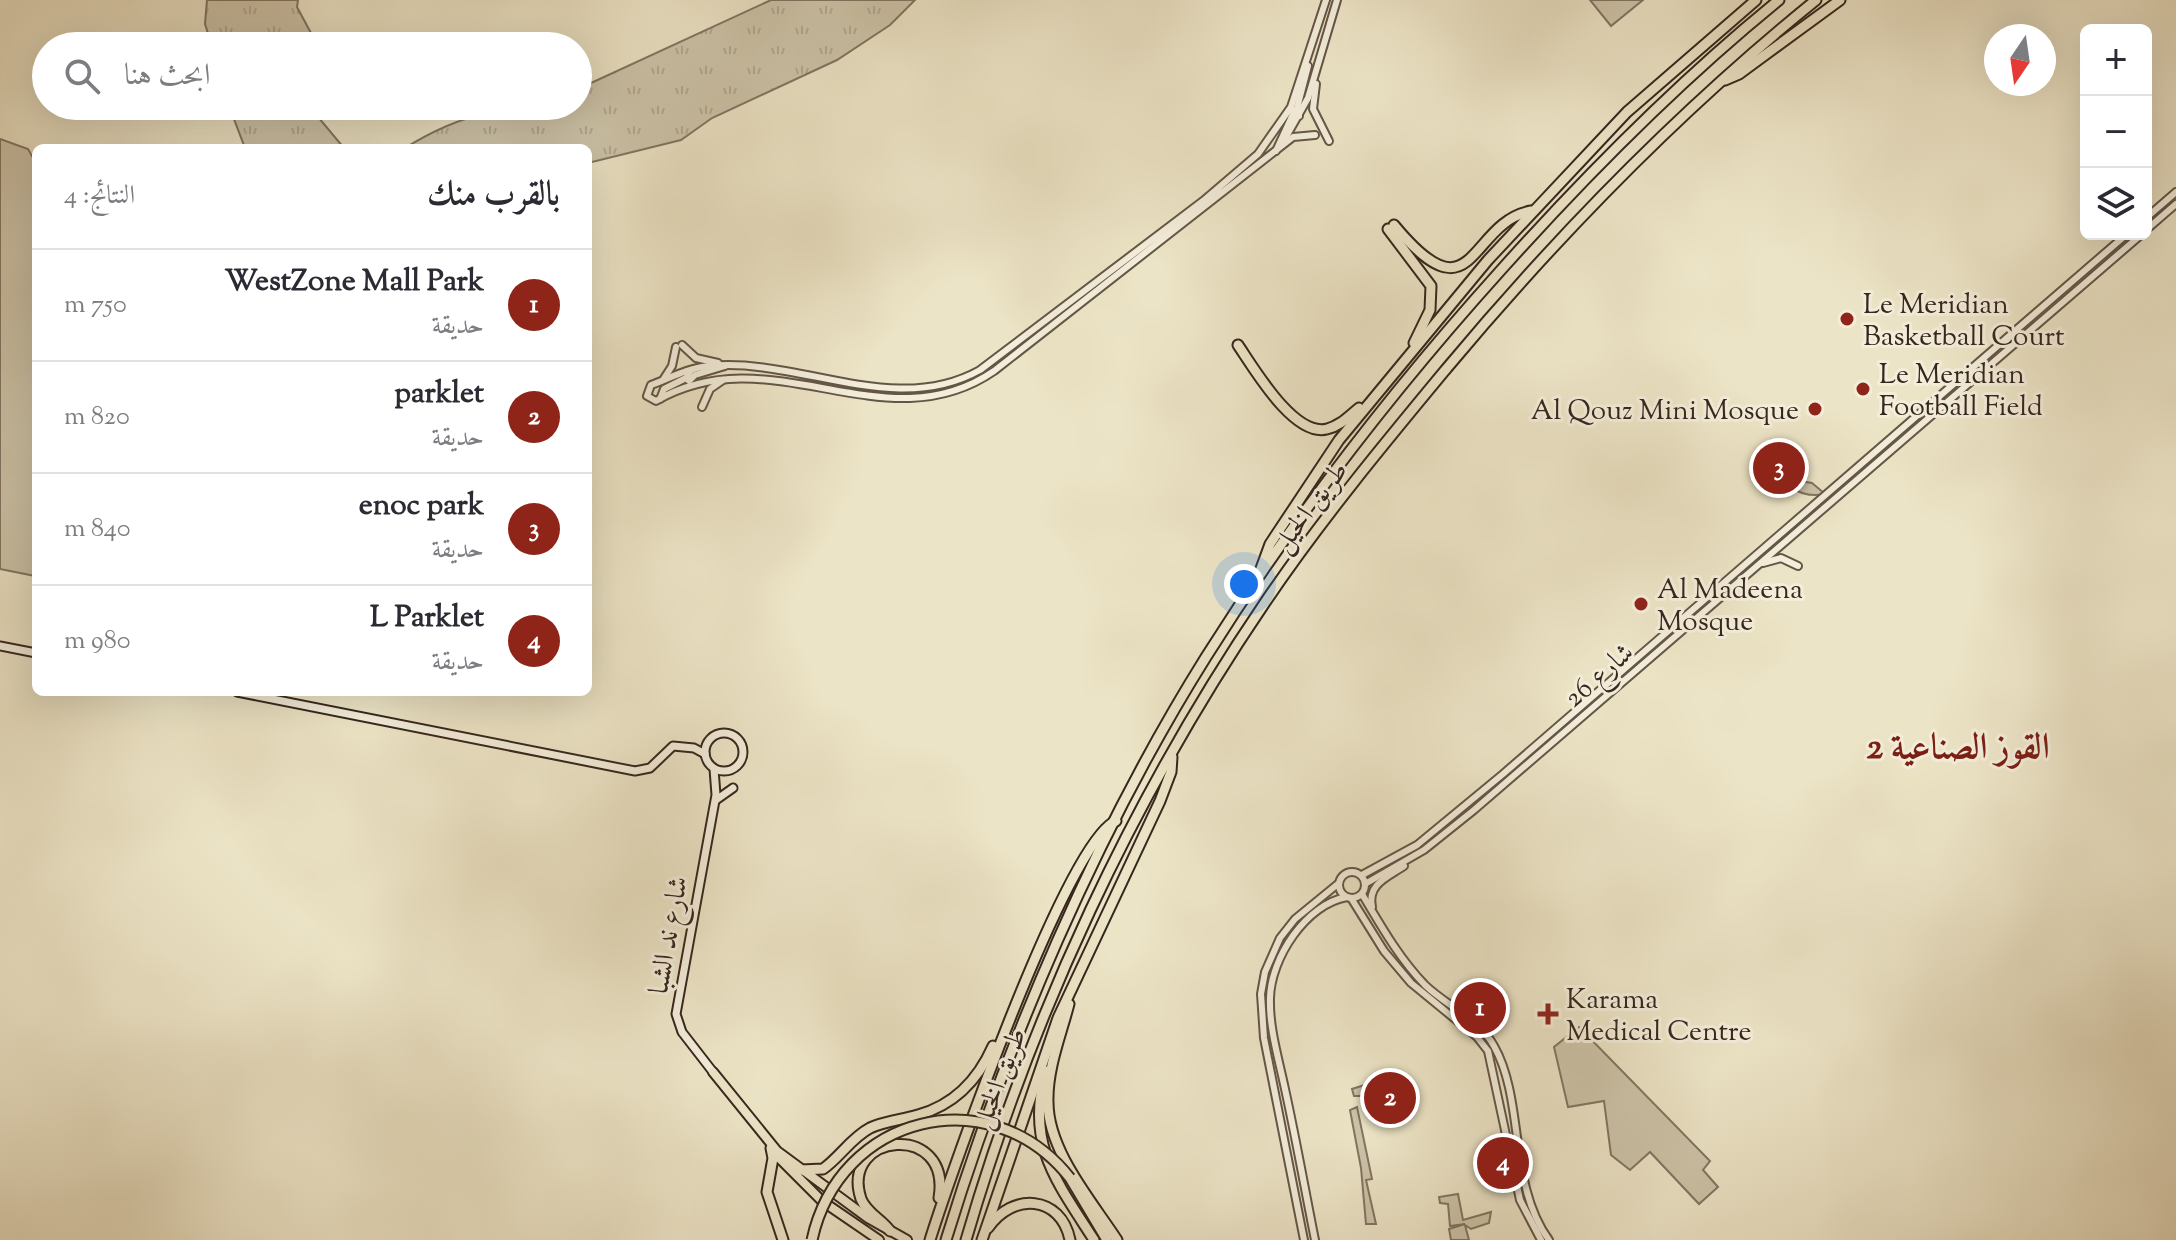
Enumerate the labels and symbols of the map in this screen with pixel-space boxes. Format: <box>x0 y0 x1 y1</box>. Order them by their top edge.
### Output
north arrow <box>1984 24 2056 96</box>
place label: Le Meridian Basketball Court <box>1863 286 2065 358</box>
marker: Le Meridian Basketball Court <box>1838 310 1856 328</box>
place label: Le Meridian Football Field <box>1879 356 2043 428</box>
marker: Le Meridian Football Field <box>1854 380 1872 398</box>
place label: Al Qouz Mini Mosque <box>1531 392 1799 432</box>
marker: Al Qouz Mini Mosque <box>1806 400 1824 418</box>
pin: 3 <box>1753 438 1805 498</box>
street label: طريق الخيل <box>1264 454 1359 562</box>
your location <box>1224 564 1264 604</box>
place label: Al Madeena Mosque <box>1657 571 1803 643</box>
marker: Al Madeena Mosque <box>1632 595 1650 613</box>
street label: شارع 26 <box>1556 634 1645 719</box>
district label: القوز الصناعية 2 <box>1866 723 2050 775</box>
street label: شارع ند الشبا <box>640 874 701 998</box>
pin: 1 <box>1454 978 1506 1038</box>
place label: Karama Medical Centre <box>1566 981 1752 1053</box>
marker: Karama Medical Centre <box>1537 1003 1559 1025</box>
street label: طريق الخيل <box>963 1023 1038 1136</box>
pin: 2 <box>1364 1068 1416 1128</box>
pin: 4 <box>1477 1133 1529 1193</box>

